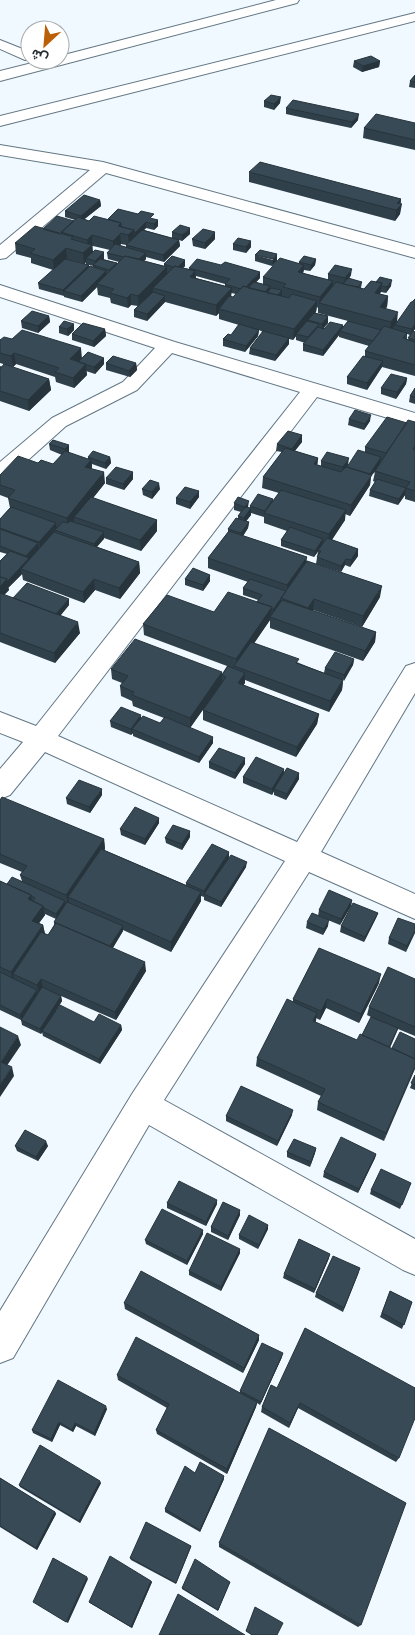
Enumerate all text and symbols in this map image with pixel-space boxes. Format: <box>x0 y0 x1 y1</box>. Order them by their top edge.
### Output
north arrow <box>20 20 70 70</box>
text: ش <box>28 45 51 68</box>

